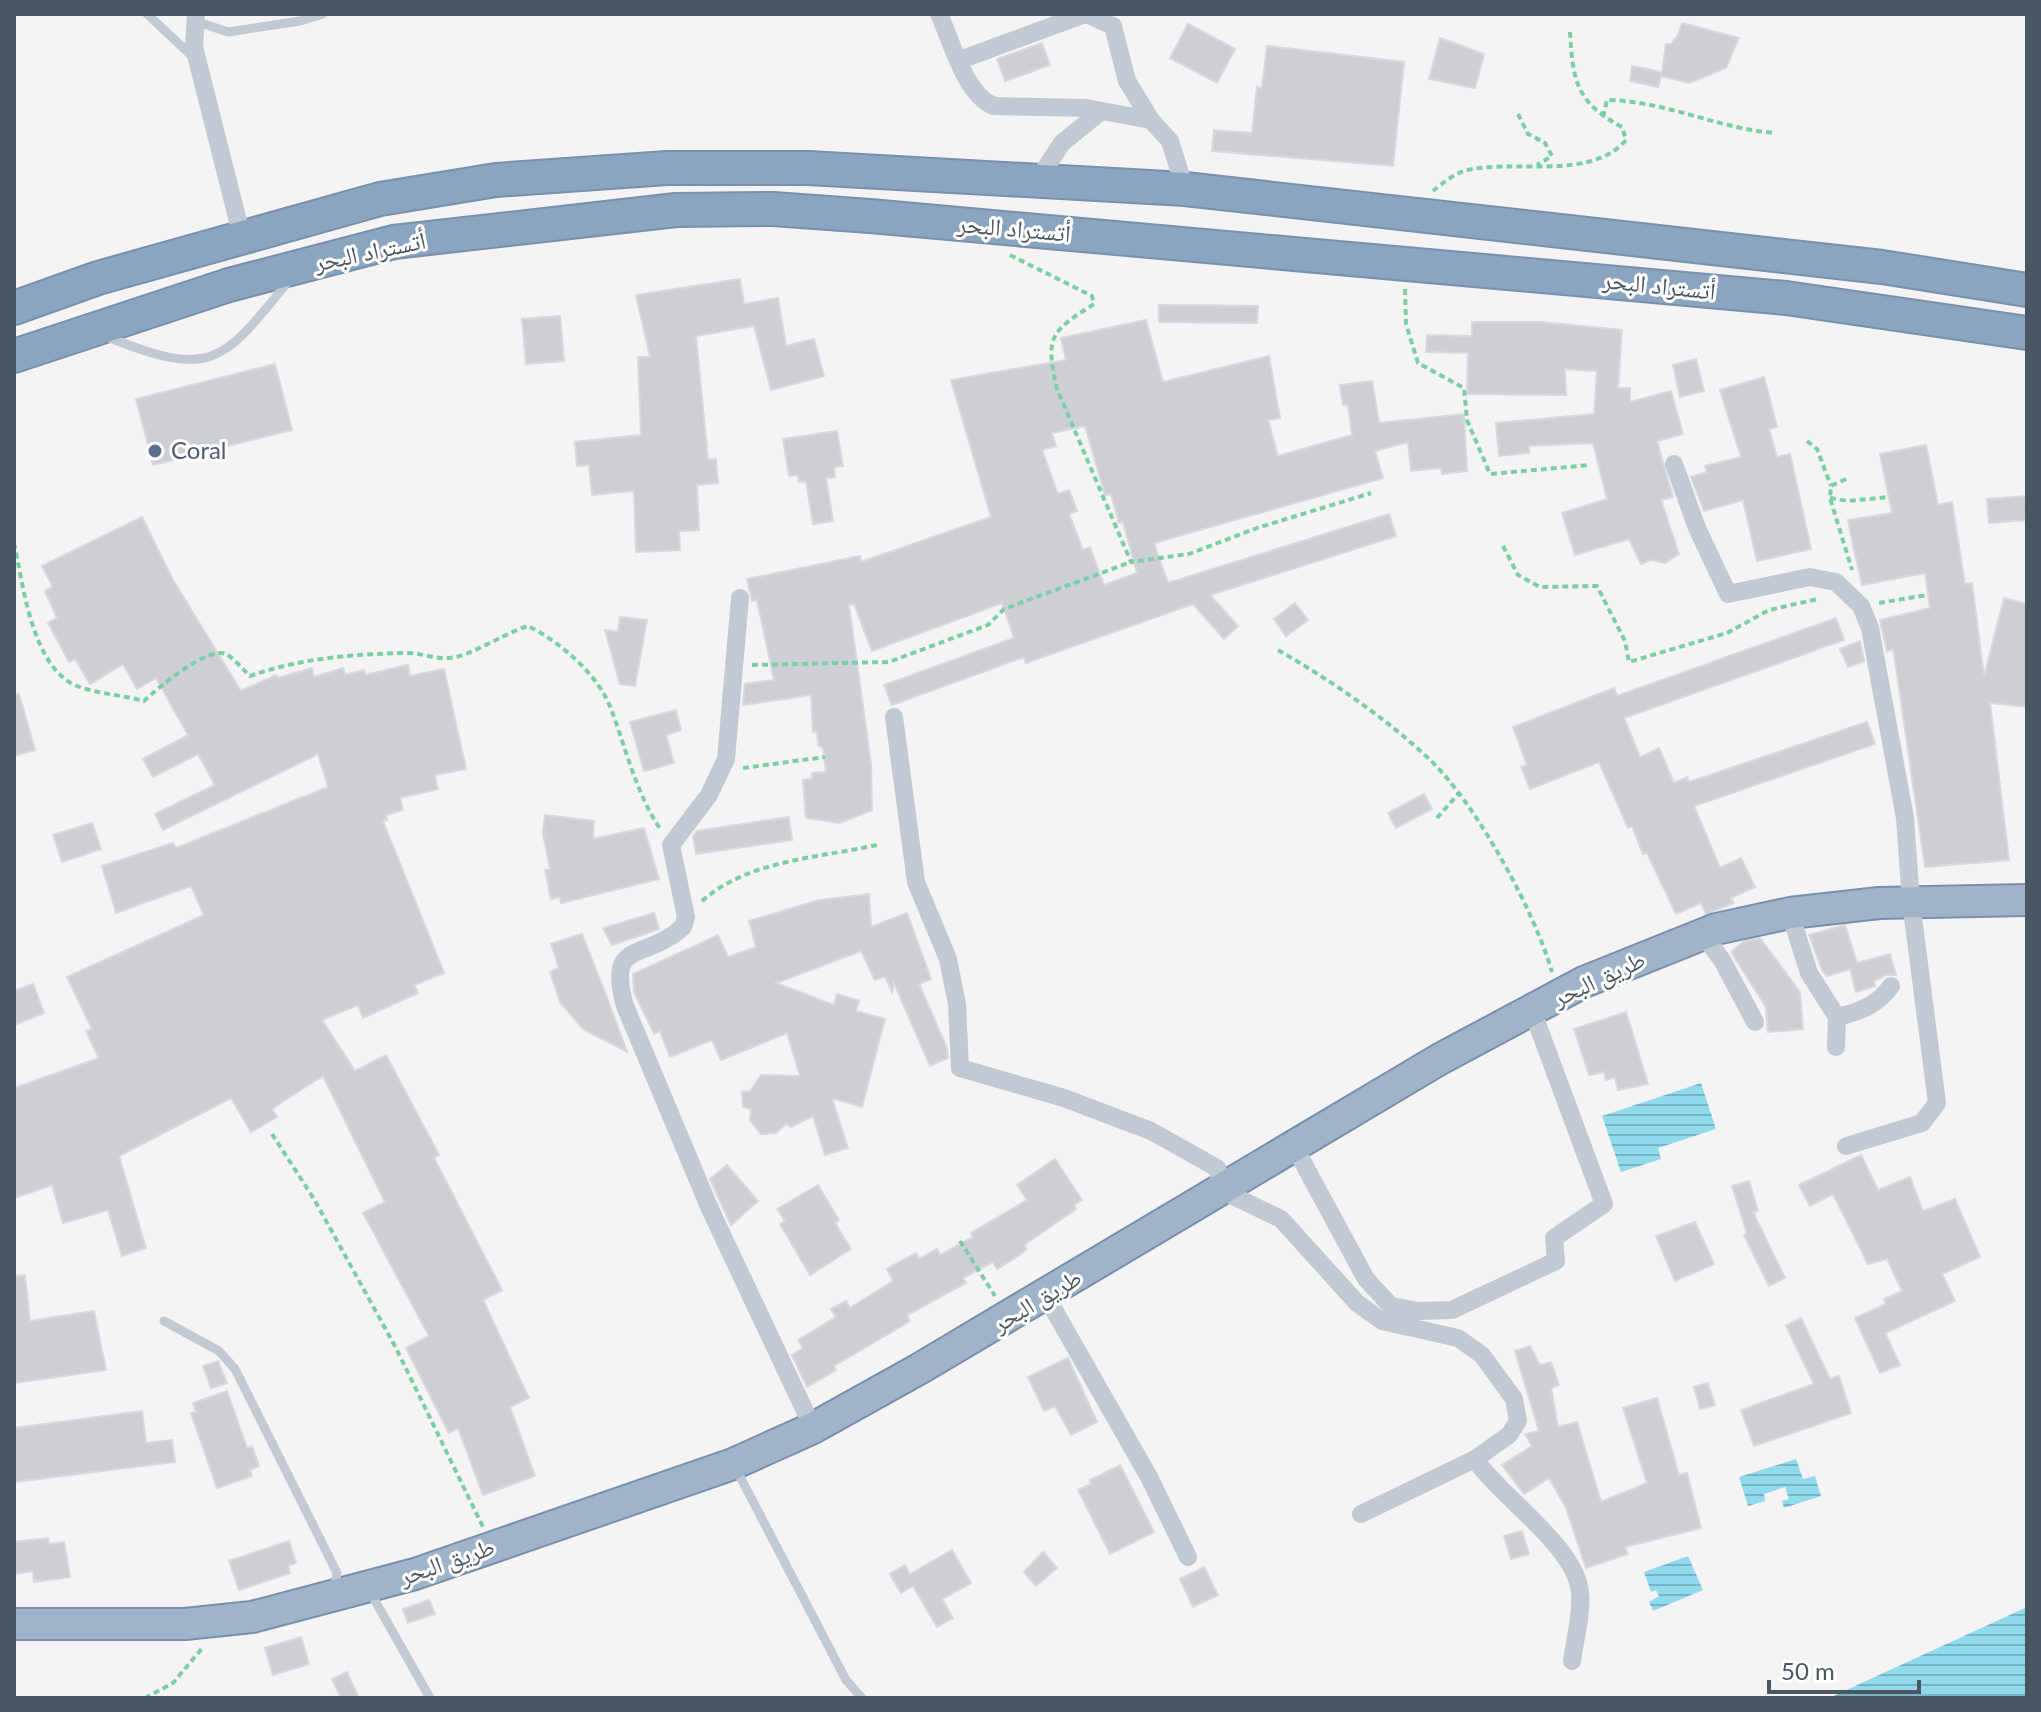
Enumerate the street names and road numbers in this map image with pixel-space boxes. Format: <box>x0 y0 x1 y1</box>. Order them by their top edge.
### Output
street label: أتستراد البحر <box>955 208 1072 248</box>
street label: أتستراد البحر <box>310 225 428 277</box>
street label: أتستراد البحر <box>1600 264 1717 306</box>
street label: طريق البحر <box>1547 944 1650 1013</box>
street label: طريق البحر <box>986 1262 1087 1339</box>
street label: طريق البحر <box>394 1531 498 1592</box>

